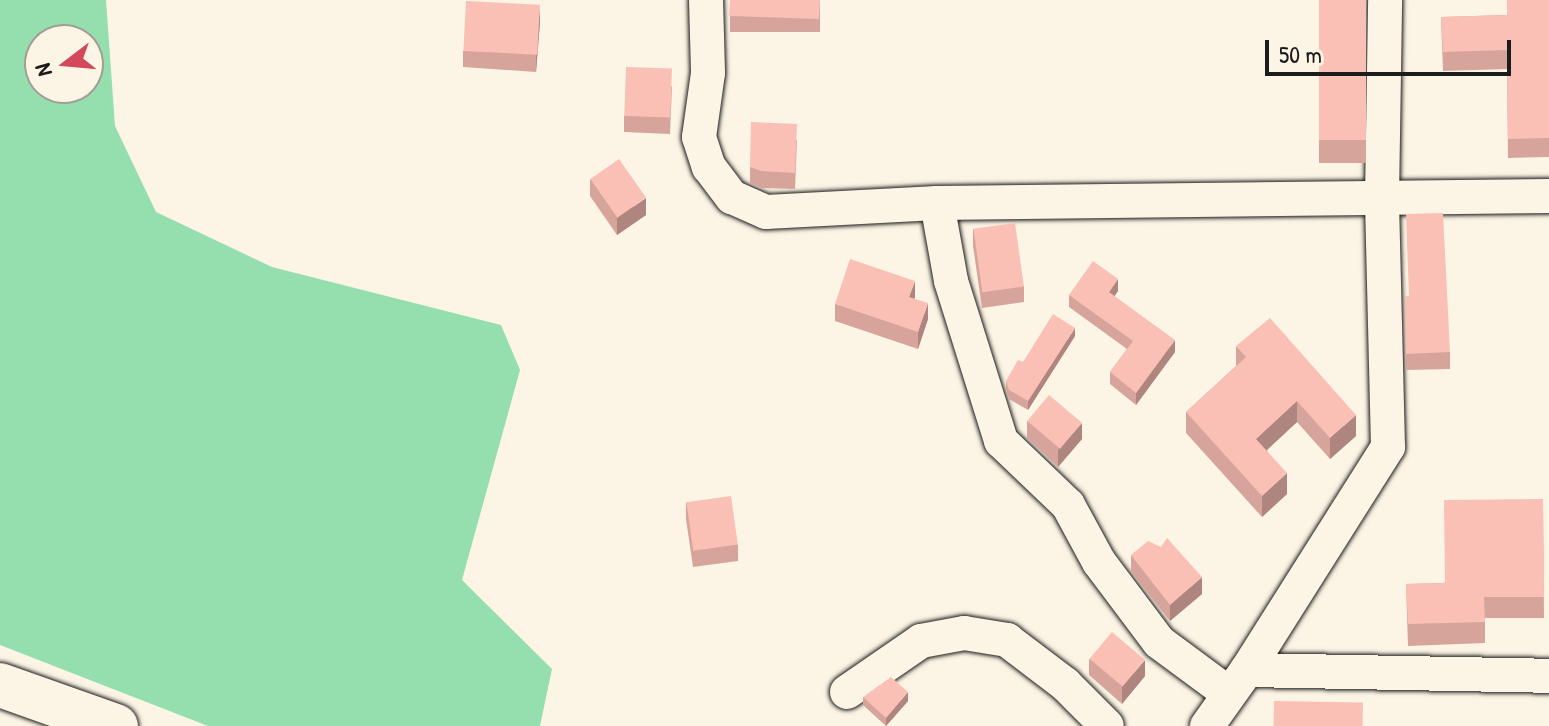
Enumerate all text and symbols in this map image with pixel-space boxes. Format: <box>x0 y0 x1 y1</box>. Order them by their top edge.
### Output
north arrow <box>24 24 104 104</box>
scale bar <box>1269 24 1515 74</box>
text: 50 m <box>1279 38 1322 70</box>
text: N <box>27 60 59 80</box>

